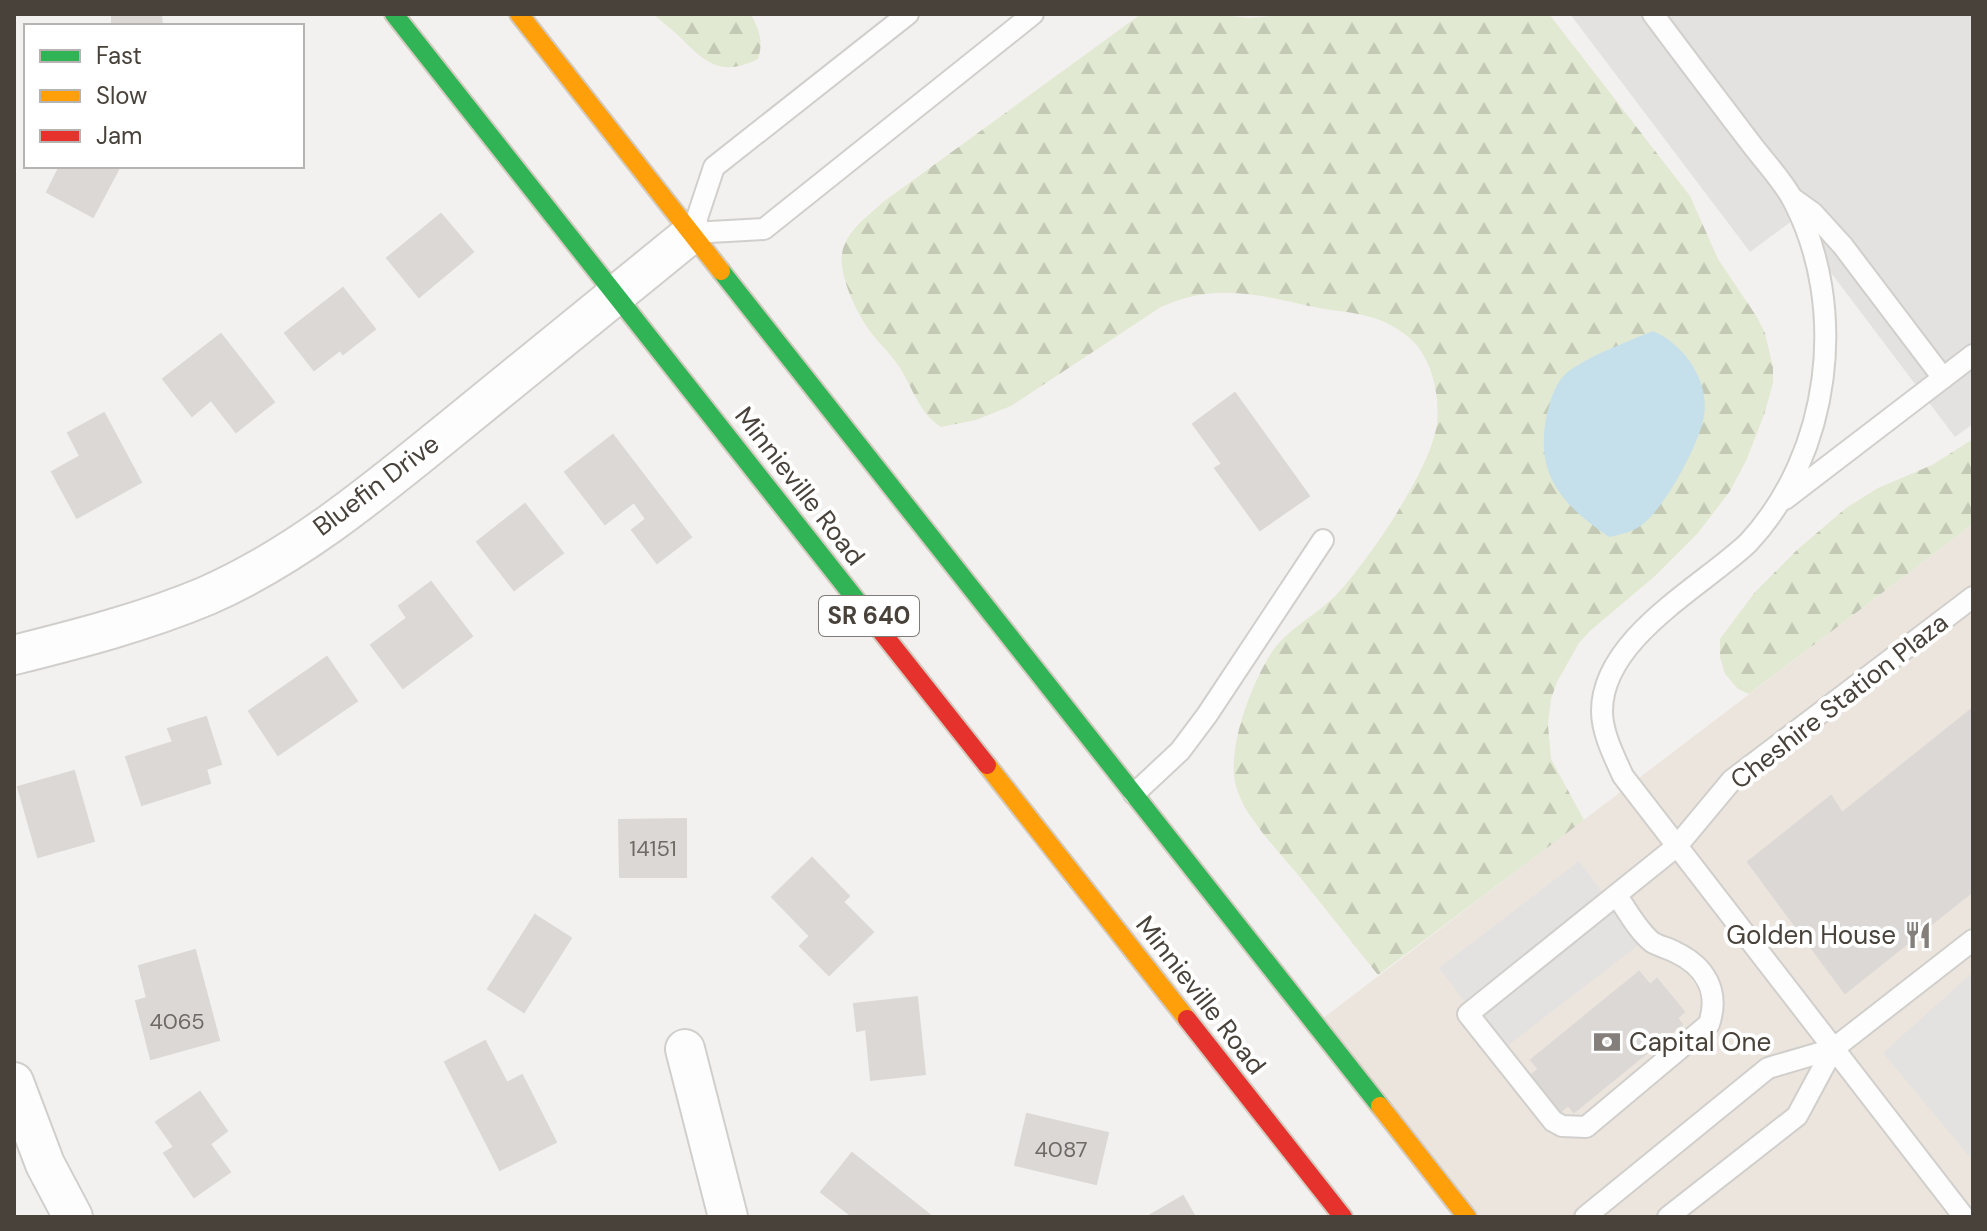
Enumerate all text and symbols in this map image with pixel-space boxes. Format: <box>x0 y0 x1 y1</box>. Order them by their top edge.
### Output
legend <box>24 24 304 168</box>
text: Fast <box>96 40 142 71</box>
text: Slow <box>96 80 147 111</box>
text: Jam <box>96 120 142 151</box>
street label: Minnieville Road <box>727 400 873 572</box>
street label: Bluefin Drive <box>306 427 446 543</box>
road number: SR 640 <box>819 596 919 636</box>
street label: Cheshire Station Plaza <box>1723 605 1955 797</box>
house number: 14151 <box>629 834 677 863</box>
street label: Minnieville Road <box>1128 909 1274 1081</box>
place label: Golden House <box>1726 918 1896 952</box>
restaurant icon: Golden House <box>1903 920 1933 950</box>
house number: 4065 <box>149 1007 205 1036</box>
place label: Capital One <box>1629 1025 1771 1059</box>
bank icon: Capital One <box>1592 1027 1622 1057</box>
house number: 4087 <box>1035 1135 1087 1164</box>

